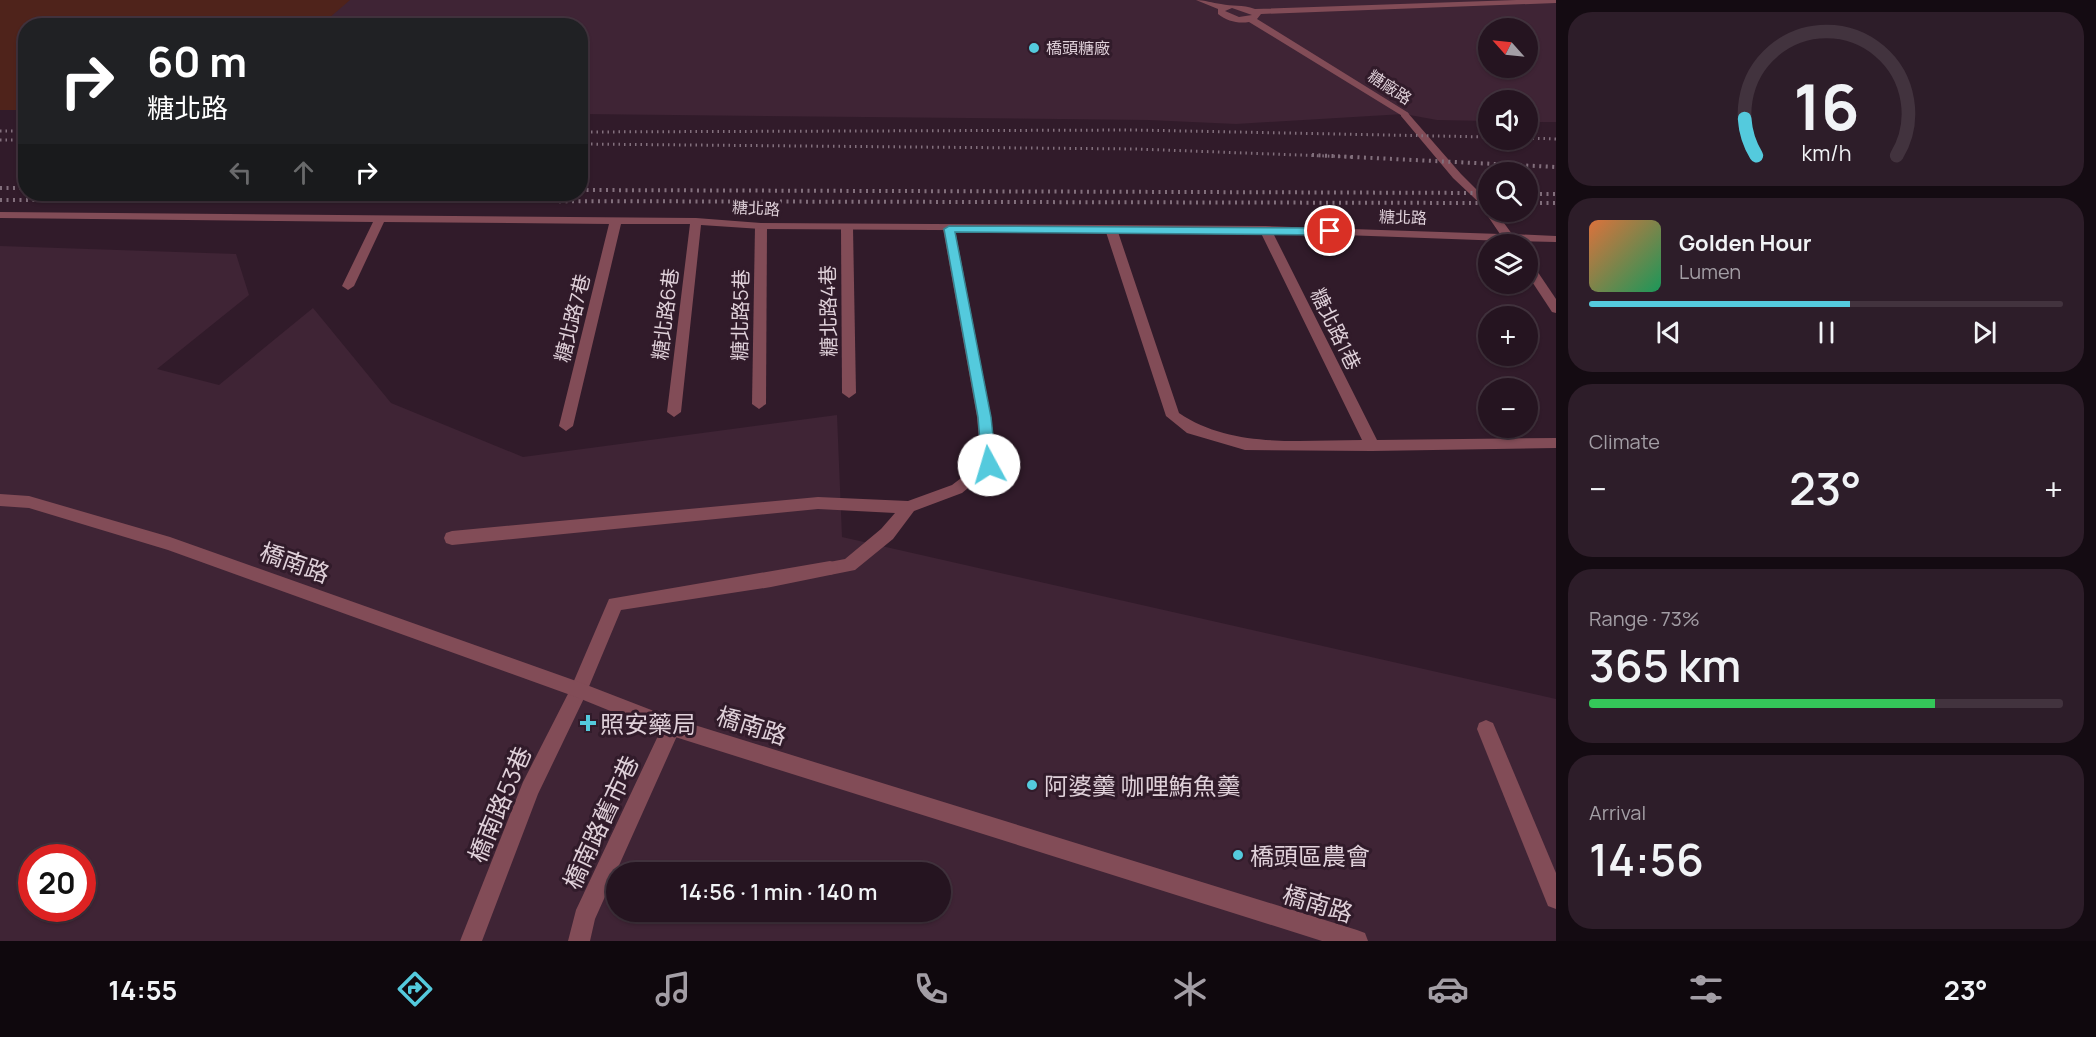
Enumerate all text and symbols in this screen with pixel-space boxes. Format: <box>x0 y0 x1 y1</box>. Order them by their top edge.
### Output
north arrow <box>1478 18 1538 78</box>
map controls <box>1478 18 1538 438</box>
text: 60 m <box>147 32 247 90</box>
place label: 橋頭糖廠 <box>1046 37 1110 59</box>
marker: 橋頭糖廠 <box>1027 41 1041 55</box>
icon: right <box>48 42 126 120</box>
text: 16 <box>1793 63 1859 149</box>
street label: 糖廠路 <box>1364 65 1416 109</box>
text: 糖北路 <box>147 89 228 126</box>
button: sound <box>1478 90 1538 150</box>
text: km/h <box>1801 138 1851 167</box>
icon: left <box>224 156 257 189</box>
icon: ahead <box>287 156 320 189</box>
icon: right <box>350 156 383 189</box>
button: search <box>1478 162 1538 222</box>
street label: 糖北路 <box>731 196 781 220</box>
pin <box>1304 205 1355 256</box>
street label: 糖北路 <box>1379 205 1427 229</box>
icon: arrive <box>1313 214 1346 247</box>
text: Golden Hour <box>1679 228 1812 258</box>
button: layers <box>1478 234 1538 294</box>
text: Lumen <box>1679 258 1741 285</box>
street label: 糖北路4巷 <box>814 265 842 357</box>
street label: 糖北路6巷 <box>646 266 684 362</box>
street label: 糖北路5巷 <box>726 269 754 361</box>
street label: 糖北路7巷 <box>548 271 596 365</box>
street label: 糖北路1巷 <box>1305 284 1367 374</box>
button: + <box>1478 306 1538 366</box>
icon: previous <box>1652 316 1685 349</box>
icon: pause <box>1810 316 1843 349</box>
icon: next <box>1968 316 2001 349</box>
button: − <box>1478 378 1538 438</box>
text: Climate <box>1589 428 1660 455</box>
position arrow <box>957 433 1021 497</box>
text: 23° <box>1789 457 1862 519</box>
text: − <box>1589 466 1607 511</box>
text: + <box>2044 466 2063 511</box>
street label: 橋南路 <box>256 534 334 590</box>
text: Range · 73% <box>1589 605 1700 632</box>
text: 365 km <box>1589 634 1741 696</box>
street label: 橋南路 <box>713 698 791 752</box>
place label: 照安藥局 <box>600 707 696 740</box>
marker: 照安藥局 <box>581 716 595 730</box>
street label: 橋南路53巷 <box>460 741 538 867</box>
street label: 橋南路舊市巷 <box>555 750 645 894</box>
place label: 阿婆羹 咖哩鮪魚羹 <box>1044 769 1241 802</box>
marker: 阿婆羹 咖哩鮪魚羹 <box>1025 778 1039 792</box>
text: Arrival <box>1589 799 1646 826</box>
text: 14:56 <box>1589 828 1704 890</box>
place label: 橋頭區農會 <box>1250 839 1370 872</box>
speed limit sign: 20 <box>18 844 96 922</box>
marker: 橋頭區農會 <box>1231 848 1245 862</box>
text: 14:56 · 1 min · 140 m <box>680 877 877 907</box>
street label: 橋南路 <box>1279 877 1357 929</box>
icon: directions <box>394 968 436 1010</box>
icon: music <box>652 968 694 1010</box>
icon: phone <box>910 968 952 1010</box>
icon: climate <box>1169 968 1211 1010</box>
icon: car <box>1427 968 1469 1010</box>
icon: filters <box>1685 968 1727 1010</box>
text: 14:55 <box>108 971 177 1008</box>
text: 23° <box>1944 971 1988 1008</box>

